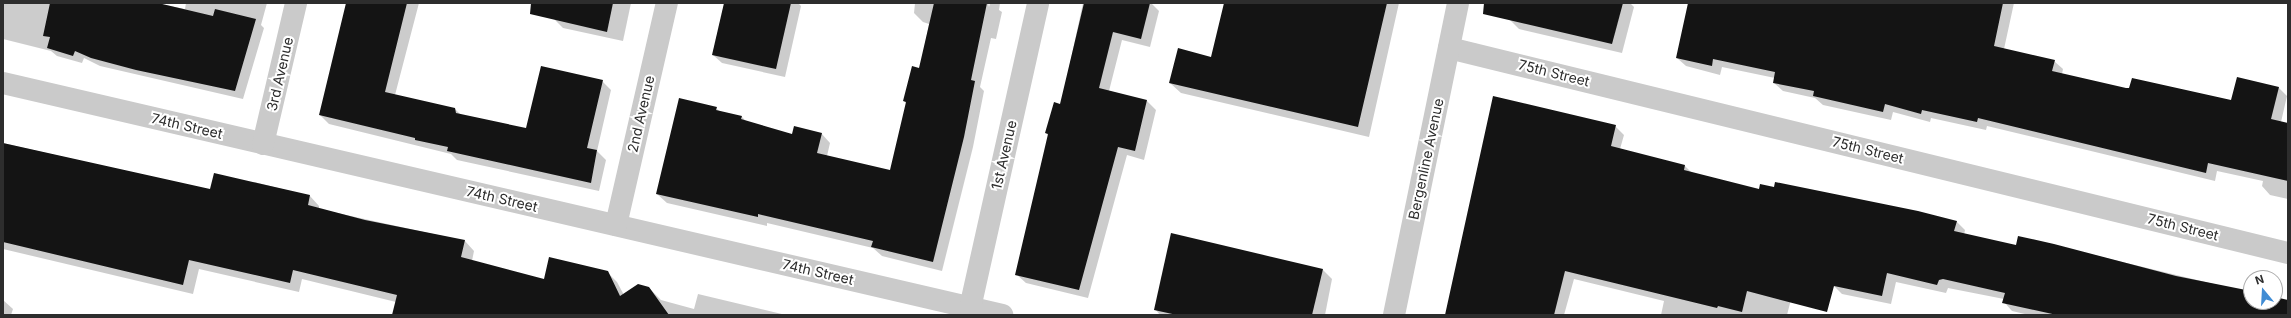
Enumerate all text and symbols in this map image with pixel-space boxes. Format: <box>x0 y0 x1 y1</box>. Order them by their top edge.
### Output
street label: 3rd Avenue <box>263 35 297 113</box>
street label: 75th Street <box>1517 56 1591 90</box>
street label: 2nd Avenue <box>624 74 658 154</box>
street label: Bergenline Avenue <box>1405 97 1447 221</box>
street label: 74th Street <box>150 110 224 142</box>
street label: 1st Avenue <box>988 119 1020 191</box>
street label: 75th Street <box>1831 133 1905 167</box>
street label: 74th Street <box>465 183 539 215</box>
street label: 75th Street <box>2146 210 2220 244</box>
street label: 74th Street <box>781 256 855 288</box>
north arrow <box>2243 270 2283 310</box>
text: N <box>2253 272 2266 287</box>

